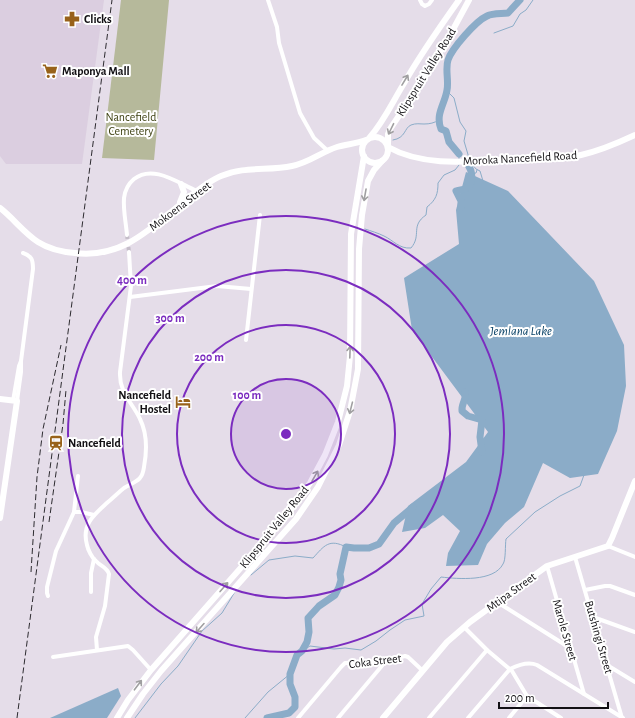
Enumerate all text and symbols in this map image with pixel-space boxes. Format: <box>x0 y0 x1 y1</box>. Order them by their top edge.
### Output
pharmacy icon: Clicks <box>63 10 81 28</box>
place label: Clicks <box>84 13 112 25</box>
street label: Klipspruit Valley Road <box>394 26 459 119</box>
supermarket icon: Maponya Mall <box>41 62 59 80</box>
place label: Maponya Mall <box>62 65 130 78</box>
one-way arrow <box>402 74 410 86</box>
park label: Nancefield Cemetery <box>105 111 157 138</box>
one-way arrow <box>387 123 394 135</box>
street label: Moroka Nancefield Road <box>463 149 577 167</box>
street label: Mokoena Street <box>147 179 213 233</box>
one-way arrow <box>361 188 369 201</box>
text: 400 m <box>117 274 147 286</box>
text: 300 m <box>155 312 185 324</box>
water label: Jemlana Lake <box>489 325 552 338</box>
one-way arrow <box>346 346 354 359</box>
text: 200 m <box>194 351 224 363</box>
place label: Nancefield Hostel <box>118 389 172 415</box>
text: 100 m <box>233 389 261 401</box>
hotel icon: Nancefield Hostel <box>174 393 192 411</box>
one-way arrow <box>347 401 354 414</box>
centre of rings <box>279 427 293 441</box>
station icon: Nancefield <box>47 434 65 452</box>
place label: Nancefield <box>68 437 121 449</box>
one-way arrow <box>311 470 319 482</box>
street label: Klipspruit Valley Road <box>237 484 311 571</box>
street label: Mtipa Street <box>484 570 538 614</box>
one-way arrow <box>219 582 228 592</box>
street label: Marole Street <box>551 598 580 662</box>
street label: Butshingi Street <box>583 599 615 675</box>
one-way arrow <box>195 622 204 633</box>
street label: Coka Street <box>348 652 402 670</box>
one-way arrow <box>134 680 143 691</box>
scale bar <box>499 684 608 710</box>
text: 200 m <box>505 692 535 704</box>

